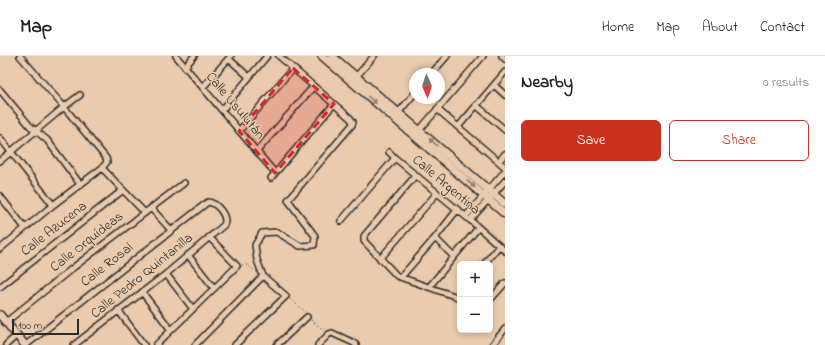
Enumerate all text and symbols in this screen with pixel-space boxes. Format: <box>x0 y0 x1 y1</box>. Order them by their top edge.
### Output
text: Map <box>20 14 52 41</box>
text: Home <box>602 17 634 38</box>
text: Map <box>656 17 680 38</box>
text: About <box>702 17 738 38</box>
text: Contact <box>760 17 805 38</box>
street label: Calle Usulután <box>200 68 270 144</box>
north arrow <box>409 68 445 104</box>
text: Nearby <box>521 70 573 95</box>
text: 0 results <box>763 73 809 92</box>
one-way arrow <box>367 95 378 104</box>
button: Save <box>521 120 661 161</box>
button: Share <box>669 120 809 161</box>
one-way arrow <box>428 137 438 147</box>
street label: Calle Argentina <box>406 150 485 221</box>
one-way arrow <box>466 180 476 189</box>
street label: Calle Azucena <box>16 196 92 262</box>
street label: Calle Orquídeas <box>46 207 128 277</box>
street label: Calle Pedro Quintanilla <box>86 228 198 324</box>
street label: Calle Rosal <box>76 238 138 292</box>
map controls <box>457 261 493 333</box>
button: + <box>457 261 493 297</box>
button: − <box>457 297 493 333</box>
scale bar <box>12 317 79 336</box>
text: 100 m <box>18 318 42 334</box>

